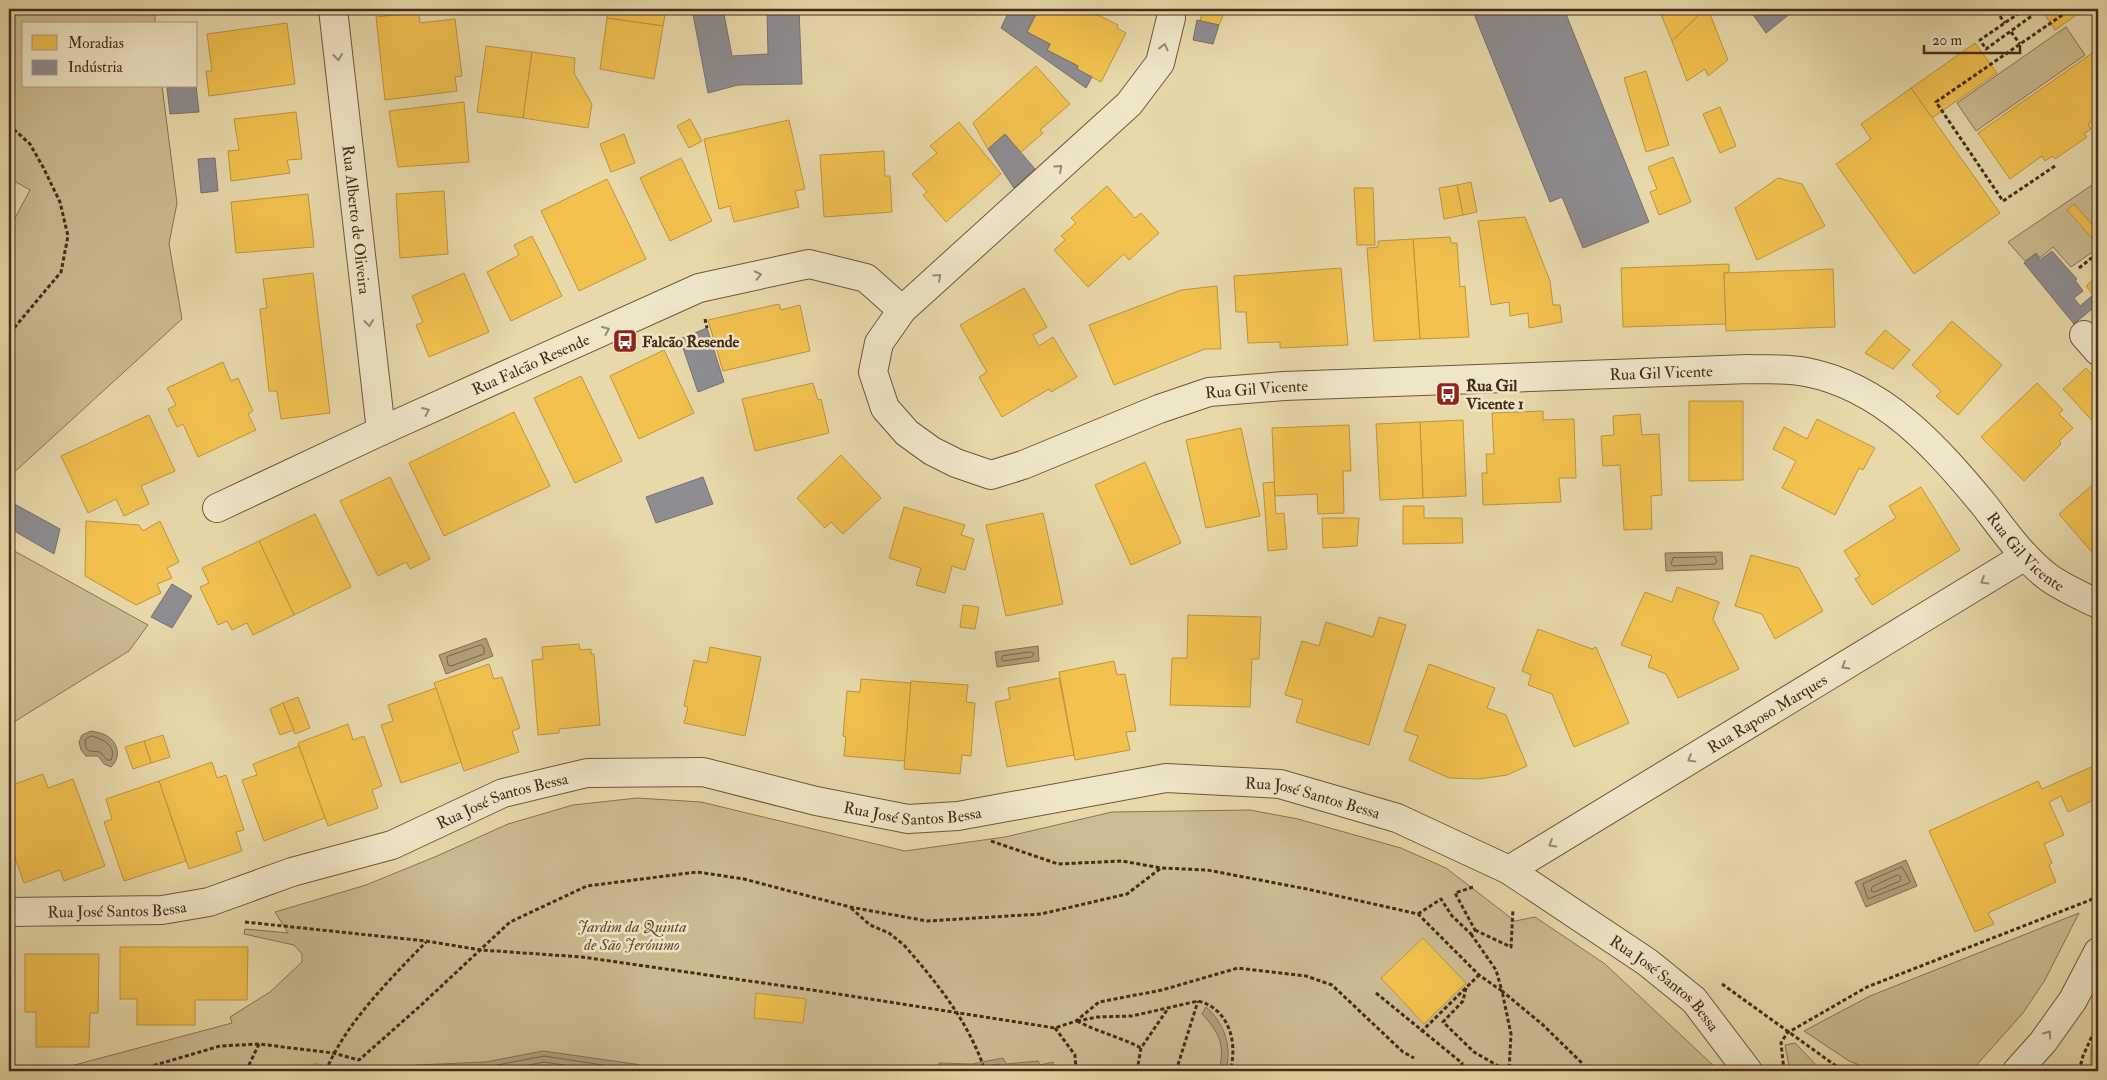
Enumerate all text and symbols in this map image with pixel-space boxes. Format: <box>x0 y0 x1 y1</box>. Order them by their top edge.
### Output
legend <box>22 22 198 88</box>
scale bar <box>1924 22 2021 54</box>
text: 20 m <box>1932 31 1962 50</box>
text: Moradias <box>68 34 124 53</box>
one-way arrow <box>1158 43 1169 52</box>
one-way arrow <box>332 53 343 61</box>
text: Indústria <box>68 58 123 77</box>
street label: Rua Alberto de Oliveira <box>338 144 374 296</box>
one-way arrow <box>1053 165 1062 174</box>
one-way arrow <box>754 270 762 281</box>
one-way arrow <box>933 274 942 283</box>
one-way arrow <box>363 319 374 327</box>
one-way arrow <box>601 325 610 336</box>
bus stop icon: Falcão Resende <box>612 328 638 354</box>
street label: Rua Falcão Resende <box>469 329 593 400</box>
place label: Falcão Resende <box>642 332 740 352</box>
street label: Rua Gil Vicente <box>1609 361 1713 385</box>
street label: Rua Gil Vicente <box>1204 376 1309 403</box>
place label: Rua Gil Vicente 1 <box>1465 376 1524 414</box>
bus stop icon: Rua Gil Vicente 1 <box>1435 381 1461 407</box>
one-way arrow <box>421 406 430 417</box>
street label: Rua Gil Vicente <box>1982 508 2068 596</box>
one-way arrow <box>1980 575 1989 585</box>
one-way arrow <box>1841 659 1850 669</box>
street label: Rua Raposo Marques <box>1704 670 1831 758</box>
one-way arrow <box>1687 753 1696 763</box>
street label: Rua José Santos Bessa <box>433 769 571 834</box>
street label: Rua José Santos Bessa <box>1244 773 1383 824</box>
street label: Rua José Santos Bessa <box>842 798 984 830</box>
one-way arrow <box>1549 838 1558 847</box>
street label: Rua José Santos Bessa <box>47 897 188 923</box>
park label: Jardim da Quinta de São Jerónimo <box>577 917 687 955</box>
street label: Rua José Santos Bessa <box>1606 931 1723 1036</box>
one-way arrow <box>2042 1031 2051 1040</box>

